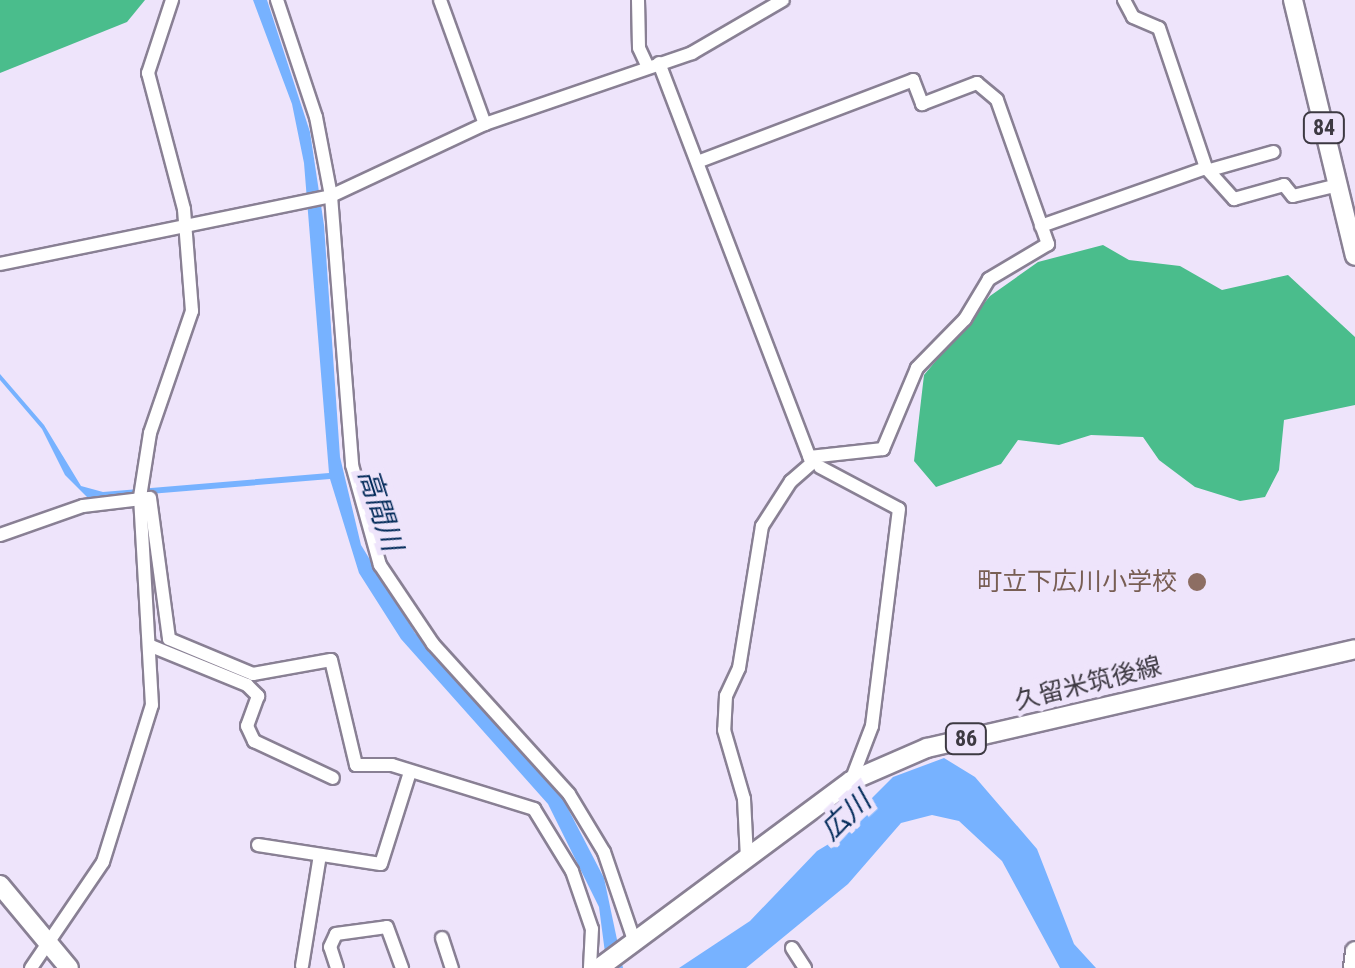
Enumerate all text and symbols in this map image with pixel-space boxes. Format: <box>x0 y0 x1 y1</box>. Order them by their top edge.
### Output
road number: 84 <box>1302 111 1346 145</box>
water label: 高間川 <box>351 465 409 555</box>
place label: 町立下広川小学校 <box>977 567 1177 597</box>
marker: 町立下広川小学校 <box>1186 571 1208 593</box>
street label: 久留米筑後線 <box>1012 651 1164 717</box>
road number: 86 <box>944 722 988 756</box>
water label: 広川 <box>814 785 878 847</box>

